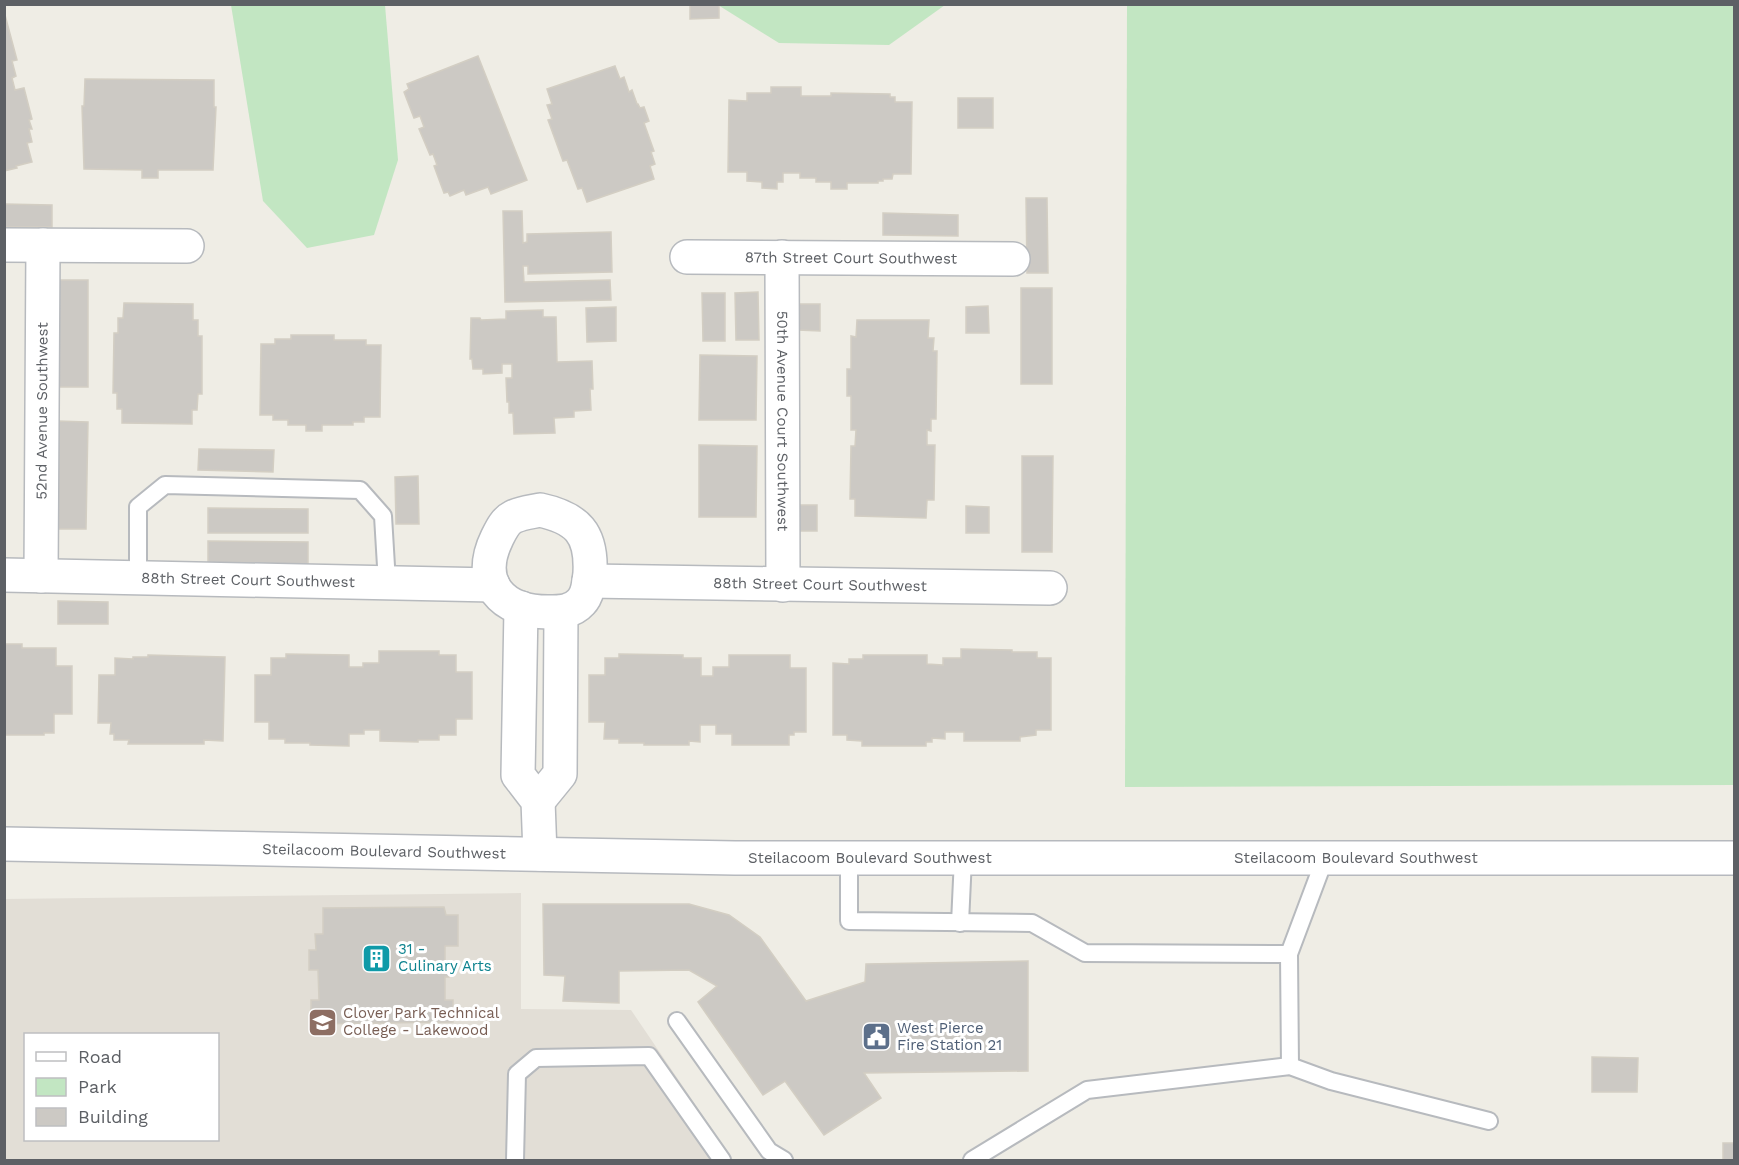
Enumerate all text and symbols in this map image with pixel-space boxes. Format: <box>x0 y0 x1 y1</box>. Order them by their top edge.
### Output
street label: 87th Street Court Southwest <box>745 248 958 268</box>
street label: 50th Avenue Court Southwest <box>773 311 792 532</box>
street label: 52nd Avenue Southwest <box>32 322 52 500</box>
street label: 88th Street Court Southwest <box>141 569 356 591</box>
street label: 88th Street Court Southwest <box>713 574 928 595</box>
street label: Steilacoom Boulevard Southwest <box>262 840 507 863</box>
street label: Steilacoom Boulevard Southwest <box>748 849 992 867</box>
street label: Steilacoom Boulevard Southwest <box>1234 849 1478 867</box>
place label: 31 - Culinary Arts <box>398 940 492 975</box>
building icon: 31 - Culinary Arts <box>361 942 393 974</box>
place label: Clover Park Technical College - Lakewood <box>343 1004 500 1039</box>
school or university icon: Clover Park Technical College - Lakewood <box>306 1006 338 1038</box>
place label: West Pierce Fire Station 21 <box>897 1019 1002 1054</box>
public building icon: West Pierce Fire Station 21 <box>860 1021 892 1053</box>
legend <box>24 1033 219 1141</box>
text: Road <box>78 1046 122 1067</box>
text: Park <box>78 1076 117 1097</box>
text: Building <box>78 1106 148 1127</box>

